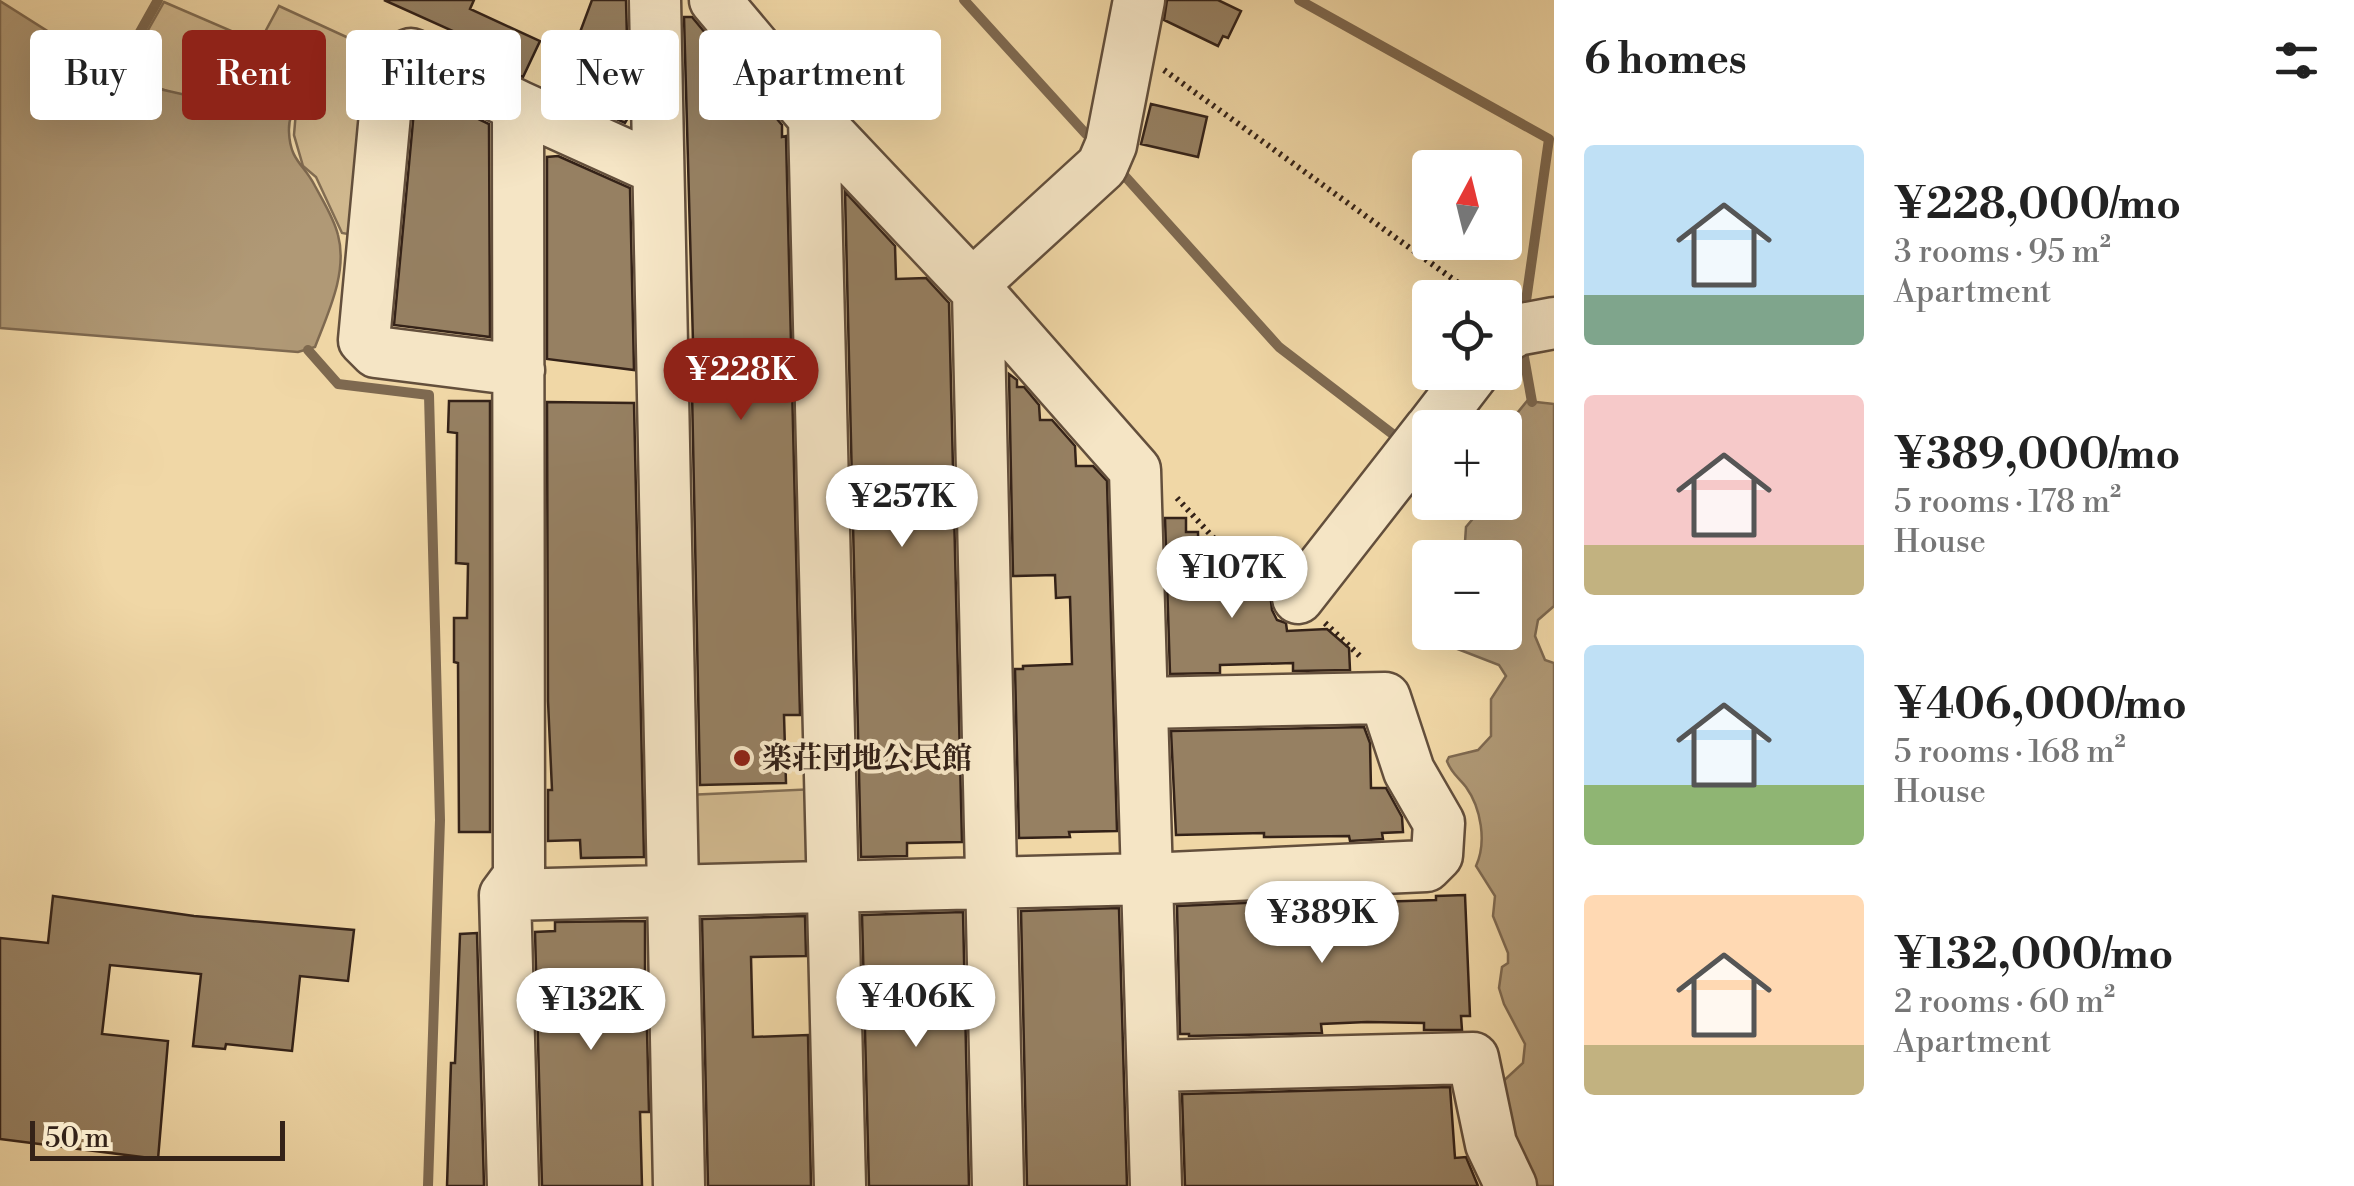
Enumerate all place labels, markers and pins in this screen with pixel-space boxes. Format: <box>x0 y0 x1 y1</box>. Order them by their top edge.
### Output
pin: ¥228K <box>671 338 811 423</box>
pin: ¥257K <box>832 465 972 550</box>
pin: ¥107K <box>1162 536 1302 621</box>
place label: 楽荘団地公民館 <box>762 740 972 778</box>
marker: 楽荘団地公民館 <box>731 747 753 769</box>
pin: ¥389K <box>1252 881 1392 966</box>
pin: ¥406K <box>846 965 986 1050</box>
pin: ¥132K <box>521 968 661 1053</box>

